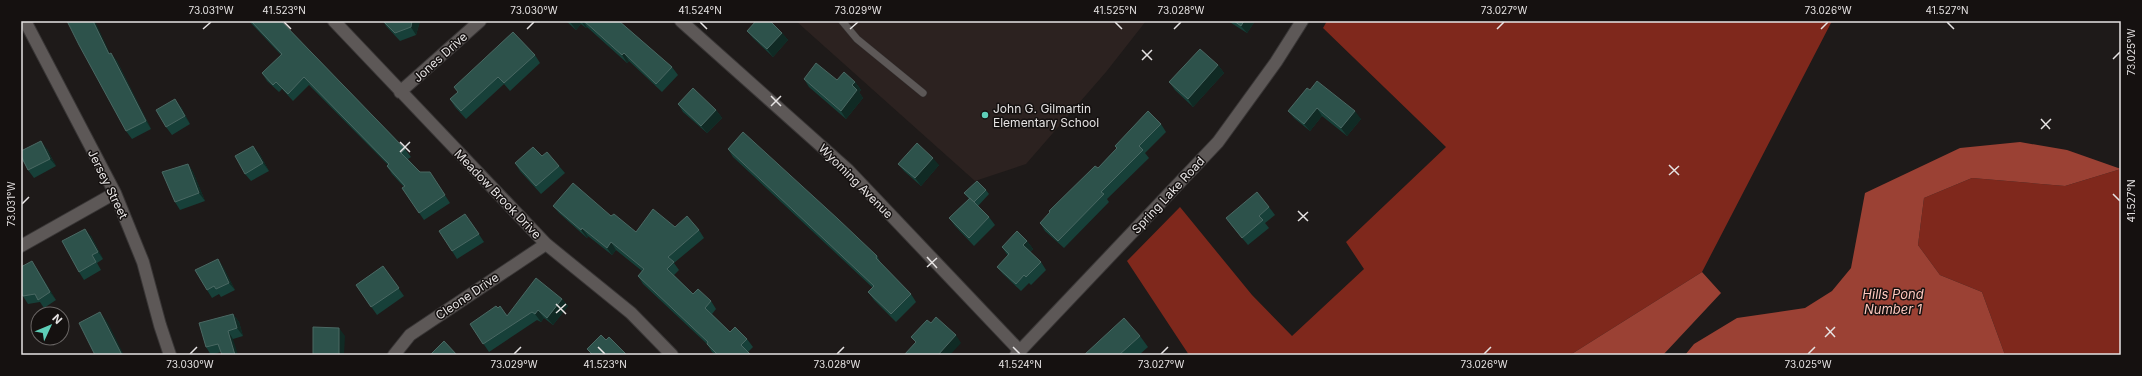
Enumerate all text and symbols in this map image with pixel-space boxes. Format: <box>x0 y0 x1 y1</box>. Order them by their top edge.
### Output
text: 73.031°W <box>188 4 234 16</box>
text: 41.523°N <box>262 4 306 16</box>
text: 73.030°W <box>510 4 558 16</box>
text: 41.524°N <box>678 4 722 16</box>
text: 73.029°W <box>834 4 882 16</box>
text: 41.525°N <box>1093 4 1137 16</box>
text: 73.028°W <box>1158 4 1205 16</box>
text: 73.027°W <box>1481 4 1527 16</box>
text: 73.026°W <box>1804 4 1852 16</box>
text: 41.527°N <box>1926 4 1969 16</box>
text: 73.025°W <box>2125 28 2137 75</box>
street label: Jones Drive <box>410 29 470 85</box>
place label: John G. Gilmartin Elementary School <box>993 101 1099 130</box>
marker: John G. Gilmartin Elementary School <box>980 110 990 120</box>
street label: Wyoming Avenue <box>816 141 896 221</box>
street label: Meadow Brook Drive <box>451 146 545 242</box>
street label: Jersey Street <box>85 147 131 221</box>
street label: Spring Lake Road <box>1129 153 1207 237</box>
text: 41.527°N <box>2125 180 2137 223</box>
text: 73.031°W <box>5 181 17 227</box>
street label: Cleone Drive <box>433 269 501 323</box>
water label: Hills Pond Number 1 <box>1862 286 1924 317</box>
north arrow <box>30 306 70 346</box>
text: N <box>49 311 65 327</box>
text: 73.030°W <box>166 358 214 370</box>
text: 73.029°W <box>490 358 538 370</box>
text: 41.523°N <box>583 358 627 370</box>
text: 73.028°W <box>814 358 861 370</box>
text: 41.524°N <box>998 358 1042 370</box>
text: 73.027°W <box>1138 358 1184 370</box>
text: 73.026°W <box>1460 358 1508 370</box>
text: 73.025°W <box>1785 358 1832 370</box>

